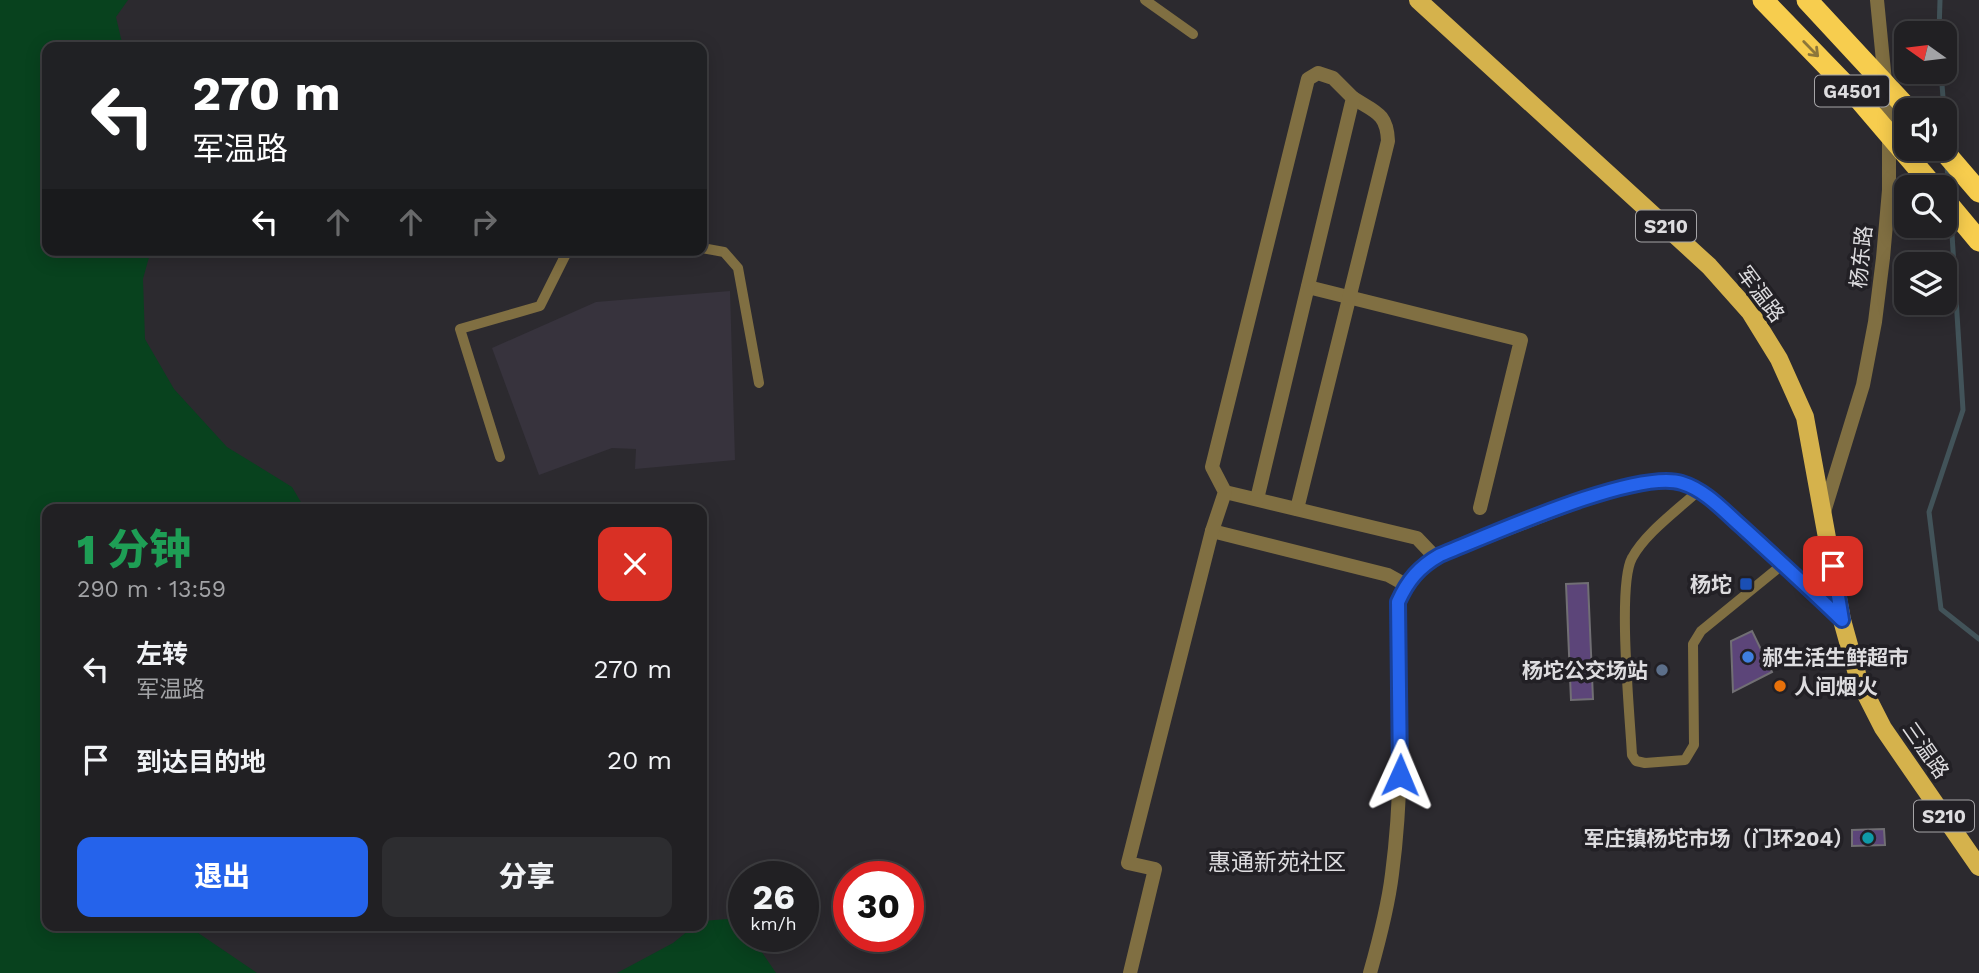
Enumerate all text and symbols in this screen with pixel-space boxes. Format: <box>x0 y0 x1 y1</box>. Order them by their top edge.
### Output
north arrow <box>1894 21 1956 84</box>
map controls <box>1894 21 1957 315</box>
one-way arrow <box>1802 40 1819 57</box>
text: 270 m <box>192 64 341 122</box>
icon: left <box>77 70 168 161</box>
road number: G4501 <box>1815 76 1889 106</box>
button: sound <box>1894 98 1957 161</box>
text: 军温路 <box>192 130 288 168</box>
button: search <box>1894 175 1957 238</box>
icon: left <box>246 203 284 241</box>
icon: ahead <box>319 203 357 241</box>
icon: ahead <box>392 203 430 241</box>
icon: right <box>465 203 503 241</box>
road number: S210 <box>1636 210 1696 242</box>
street label: 杨东路 <box>1845 224 1877 290</box>
button: layers <box>1894 252 1957 315</box>
street label: 军温路 <box>1732 261 1790 327</box>
text: 1 分钟 <box>77 525 191 574</box>
button: close <box>598 527 672 601</box>
pin <box>1803 536 1863 596</box>
icon: arrive <box>1814 547 1852 585</box>
place label: 杨坨 <box>1690 572 1732 597</box>
text: 290 m · 13:59 <box>77 576 226 603</box>
marker: 杨坨 <box>1738 576 1754 592</box>
text: 左转 <box>136 639 188 669</box>
place label: 郝生活生鲜超市 <box>1762 645 1909 670</box>
marker: 郝生活生鲜超市 <box>1740 649 1756 665</box>
icon: left <box>77 650 115 688</box>
text: 270 m <box>593 654 672 684</box>
place label: 杨坨公交场站 <box>1522 658 1648 683</box>
marker: 杨坨公交场站 <box>1654 662 1670 678</box>
place label: 人间烟火 <box>1794 674 1878 699</box>
text: 军温路 <box>136 676 205 703</box>
marker: 人间烟火 <box>1772 678 1788 694</box>
street label: 三温路 <box>1898 717 1954 783</box>
position arrow <box>1363 738 1437 812</box>
icon: arrive <box>77 741 115 779</box>
text: 20 m <box>607 745 672 775</box>
text: 到达目的地 <box>136 747 266 777</box>
road number: S210 <box>1914 800 1974 832</box>
place label: 军庄镇杨坨市场（门环204） <box>1583 826 1854 851</box>
marker: 军庄镇杨坨市场（门环204） <box>1860 830 1876 846</box>
button: 退出 <box>77 837 368 917</box>
button: 分享 <box>382 837 672 917</box>
district label: 惠通新苑社区 <box>1208 849 1346 876</box>
speed limit sign: 30 <box>833 861 924 952</box>
text: 26 <box>752 876 795 918</box>
text: km/h <box>750 913 797 934</box>

